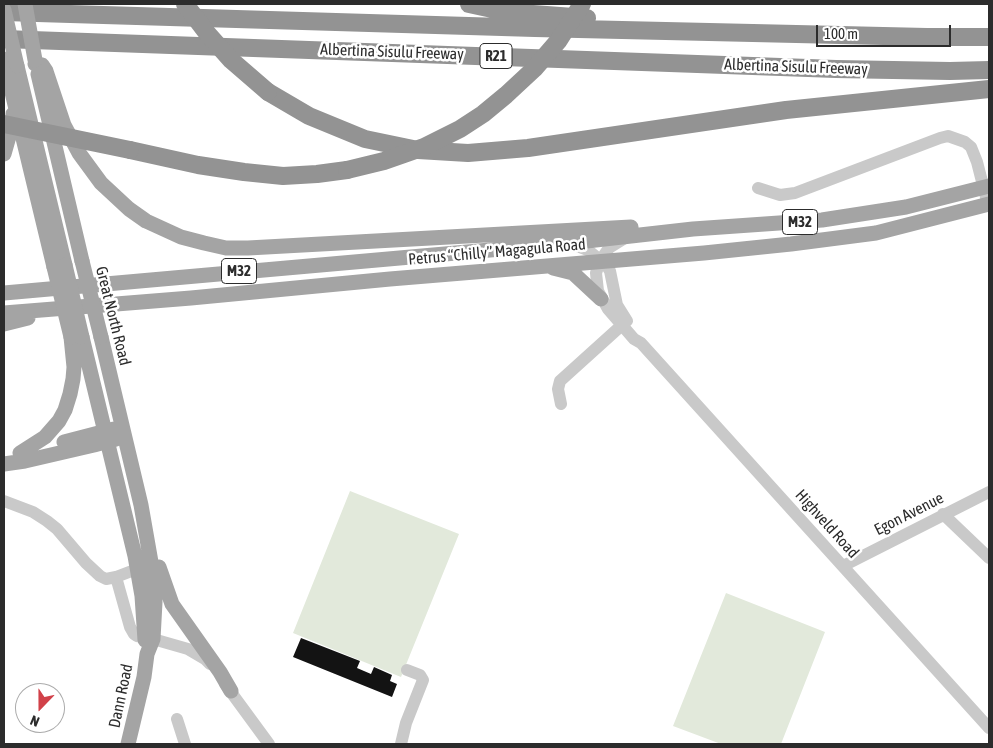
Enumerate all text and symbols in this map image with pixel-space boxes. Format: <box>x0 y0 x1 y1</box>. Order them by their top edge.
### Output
scale bar <box>818 15 953 47</box>
text: 100 m <box>824 25 858 42</box>
street label: Albertina Sisulu Freeway <box>320 40 464 64</box>
road number: R21 <box>480 44 512 68</box>
street label: Albertina Sisulu Freeway <box>724 55 868 79</box>
road number: M32 <box>782 210 818 234</box>
street label: Petrus “Chilly” Magagula Road <box>408 235 586 269</box>
road number: M32 <box>222 258 256 284</box>
street label: Great North Road <box>91 265 135 367</box>
street label: Highveld Road <box>791 486 863 562</box>
street label: Egon Avenue <box>871 488 947 540</box>
street label: Dann Road <box>105 662 137 730</box>
north arrow <box>15 683 65 733</box>
text: N <box>28 712 42 730</box>

